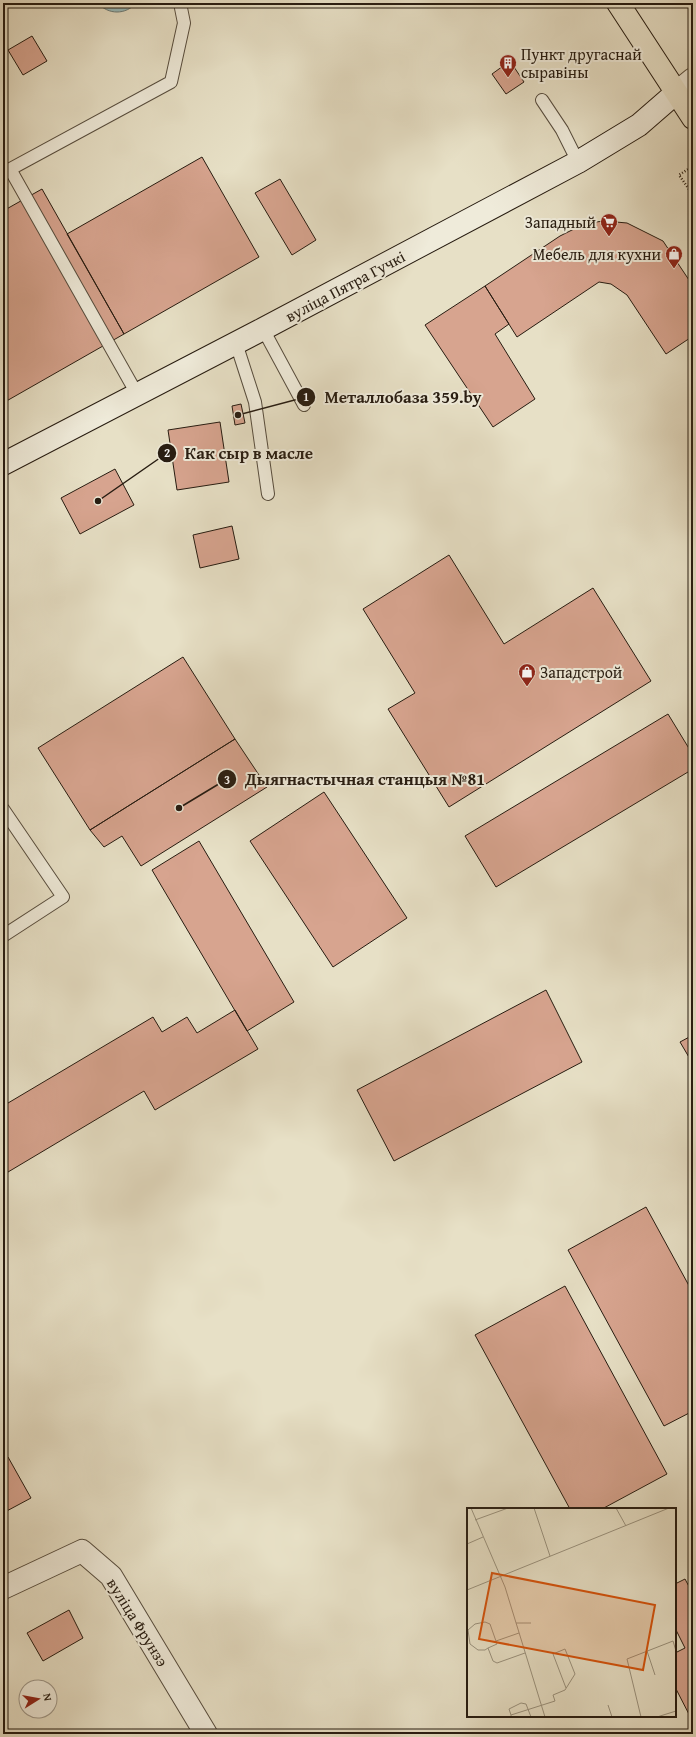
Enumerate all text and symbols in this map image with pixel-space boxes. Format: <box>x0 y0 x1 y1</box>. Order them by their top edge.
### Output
place label: Пункт другаснай сыравіны <box>521 42 642 84</box>
building icon: Пункт другаснай сыравіны <box>498 53 518 78</box>
place label: Западный <box>525 210 596 234</box>
supermarket icon: Западный <box>599 212 619 237</box>
place label: Мебель для кухни <box>533 242 661 266</box>
street label: вуліца Пятра Гучкі <box>281 244 410 328</box>
shop icon: Мебель для кухни <box>664 244 684 269</box>
callout: Металлобаза 359.by <box>296 382 489 411</box>
text: Металлобаза 359.by <box>324 384 482 409</box>
text: 1 <box>303 388 309 405</box>
callout: Как сыр в масле <box>157 438 321 467</box>
text: Как сыр в масле <box>185 440 313 465</box>
text: 2 <box>164 444 170 461</box>
place label: Западстрой <box>540 660 623 684</box>
shop icon: Западстрой <box>517 662 537 687</box>
callout: Дыягнастычная станцыя №81 <box>217 765 493 794</box>
text: Дыягнастычная станцыя №81 <box>244 766 485 791</box>
text: 3 <box>224 771 230 788</box>
inset map <box>467 1508 676 1717</box>
street label: вуліца Фрунзэ <box>101 1573 175 1671</box>
north arrow <box>18 1679 58 1719</box>
text: N <box>39 1692 56 1703</box>

